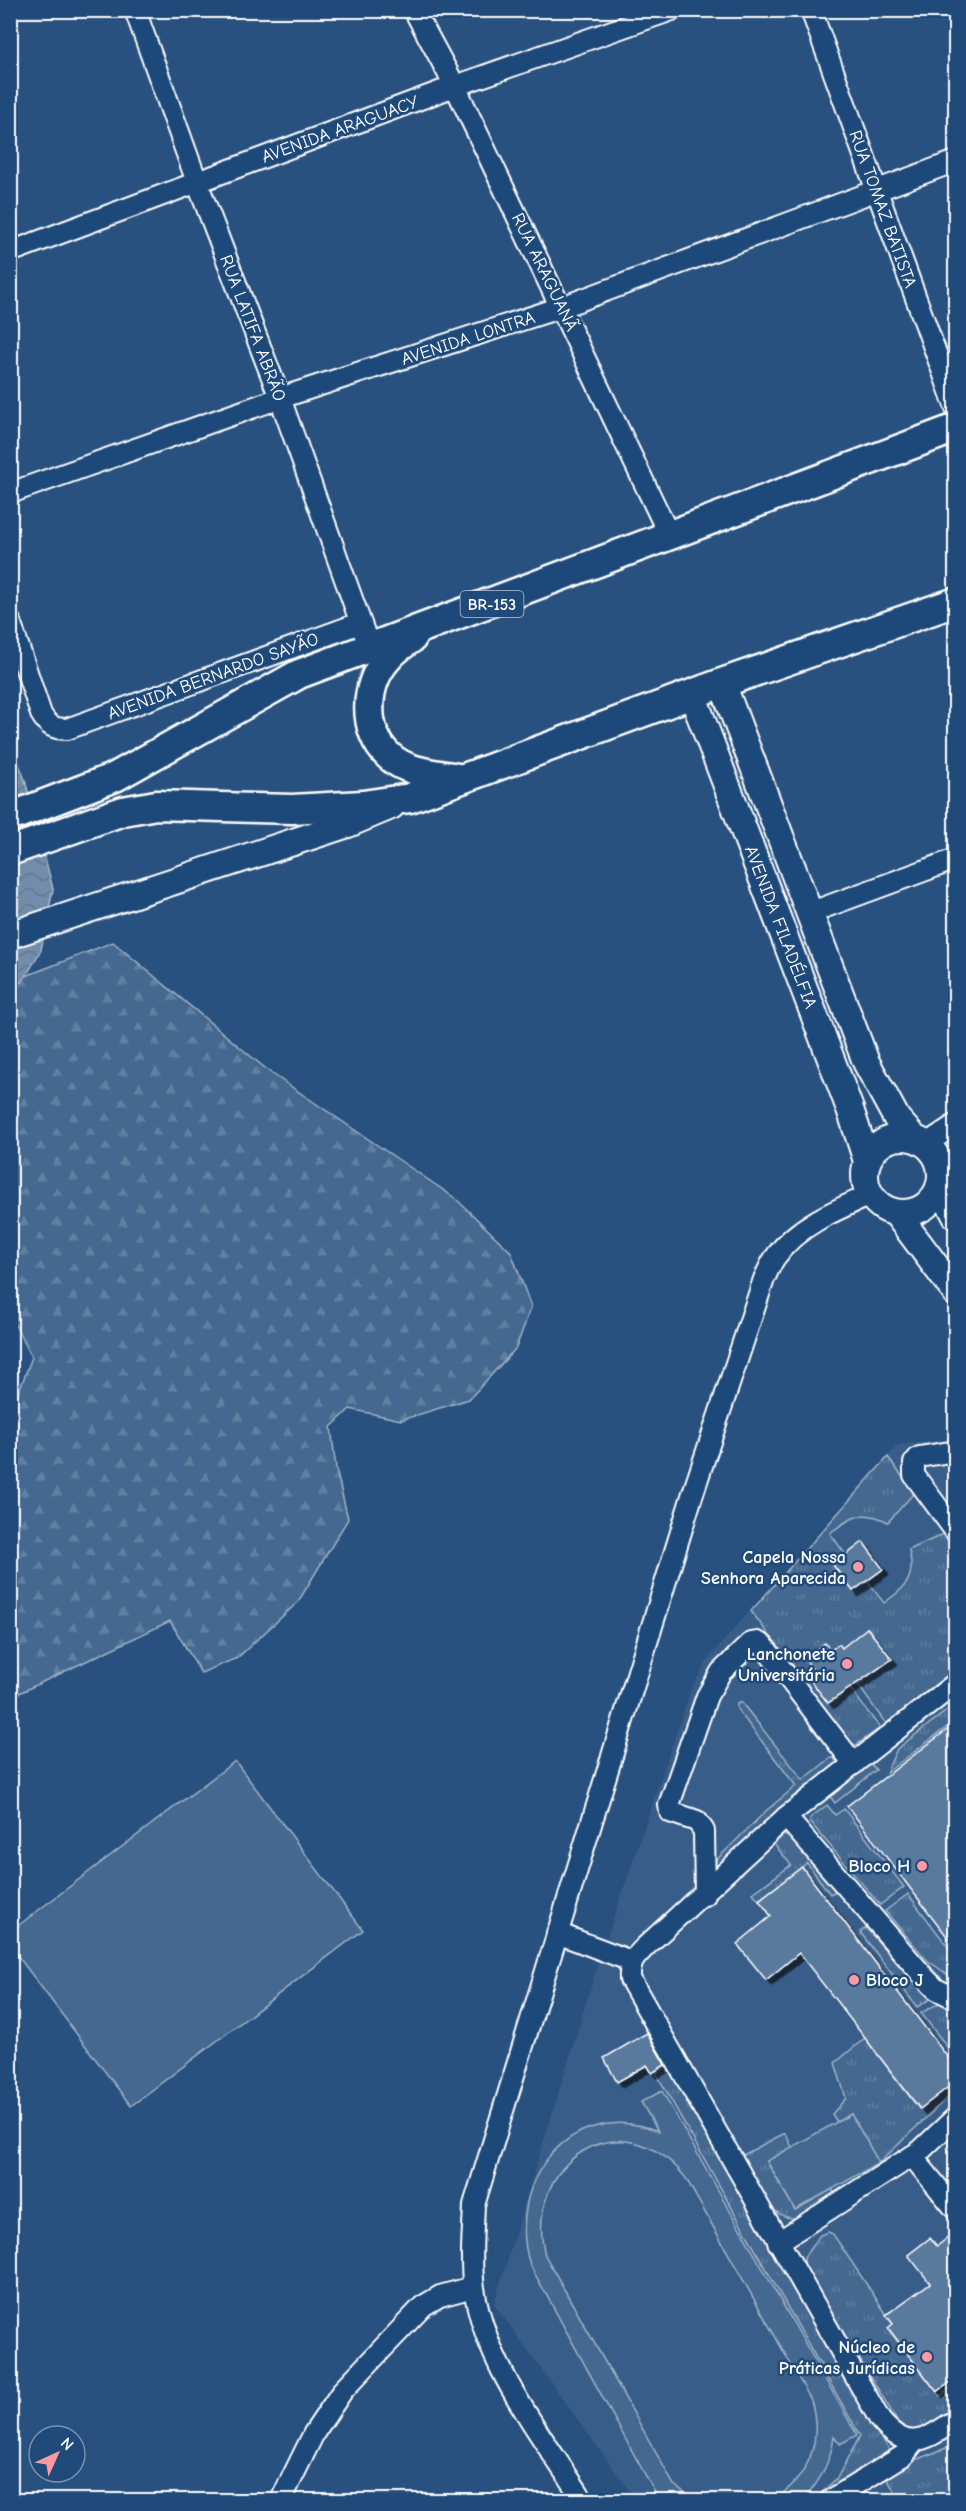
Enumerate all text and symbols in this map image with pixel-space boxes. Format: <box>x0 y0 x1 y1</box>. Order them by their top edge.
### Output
street label: AVENIDA ARAGUACY <box>259 91 422 168</box>
street label: RUA TOMAZ BATISTA <box>844 127 921 291</box>
street label: RUA ARAGUANÃ <box>507 210 582 335</box>
street label: RUA LATIFA ABRÃO <box>215 252 290 404</box>
street label: AVENIDA LONTRA <box>399 307 538 370</box>
road number: BR-153 <box>460 591 524 617</box>
street label: AVENIDA BERNARDO SAYÃO <box>105 628 322 724</box>
street label: AVENIDA FILADÉLFIA <box>740 842 822 1012</box>
place label: Capela Nossa Senhora Aparecida <box>701 1547 846 1589</box>
marker: Capela Nossa Senhora Aparecida <box>851 1560 865 1574</box>
place label: Lanchonete Universitária <box>738 1644 835 1686</box>
marker: Lanchonete Universitária <box>840 1657 854 1671</box>
place label: Bloco H <box>848 1856 910 1877</box>
marker: Bloco H <box>915 1859 929 1873</box>
place label: Bloco J <box>866 1970 923 1991</box>
marker: Bloco J <box>847 1973 861 1987</box>
place label: Núcleo de Práticas Jurídicas <box>779 2337 915 2379</box>
marker: Núcleo de Práticas Jurídicas <box>920 2350 934 2364</box>
north arrow <box>27 2424 87 2484</box>
text: N <box>57 2434 77 2454</box>

